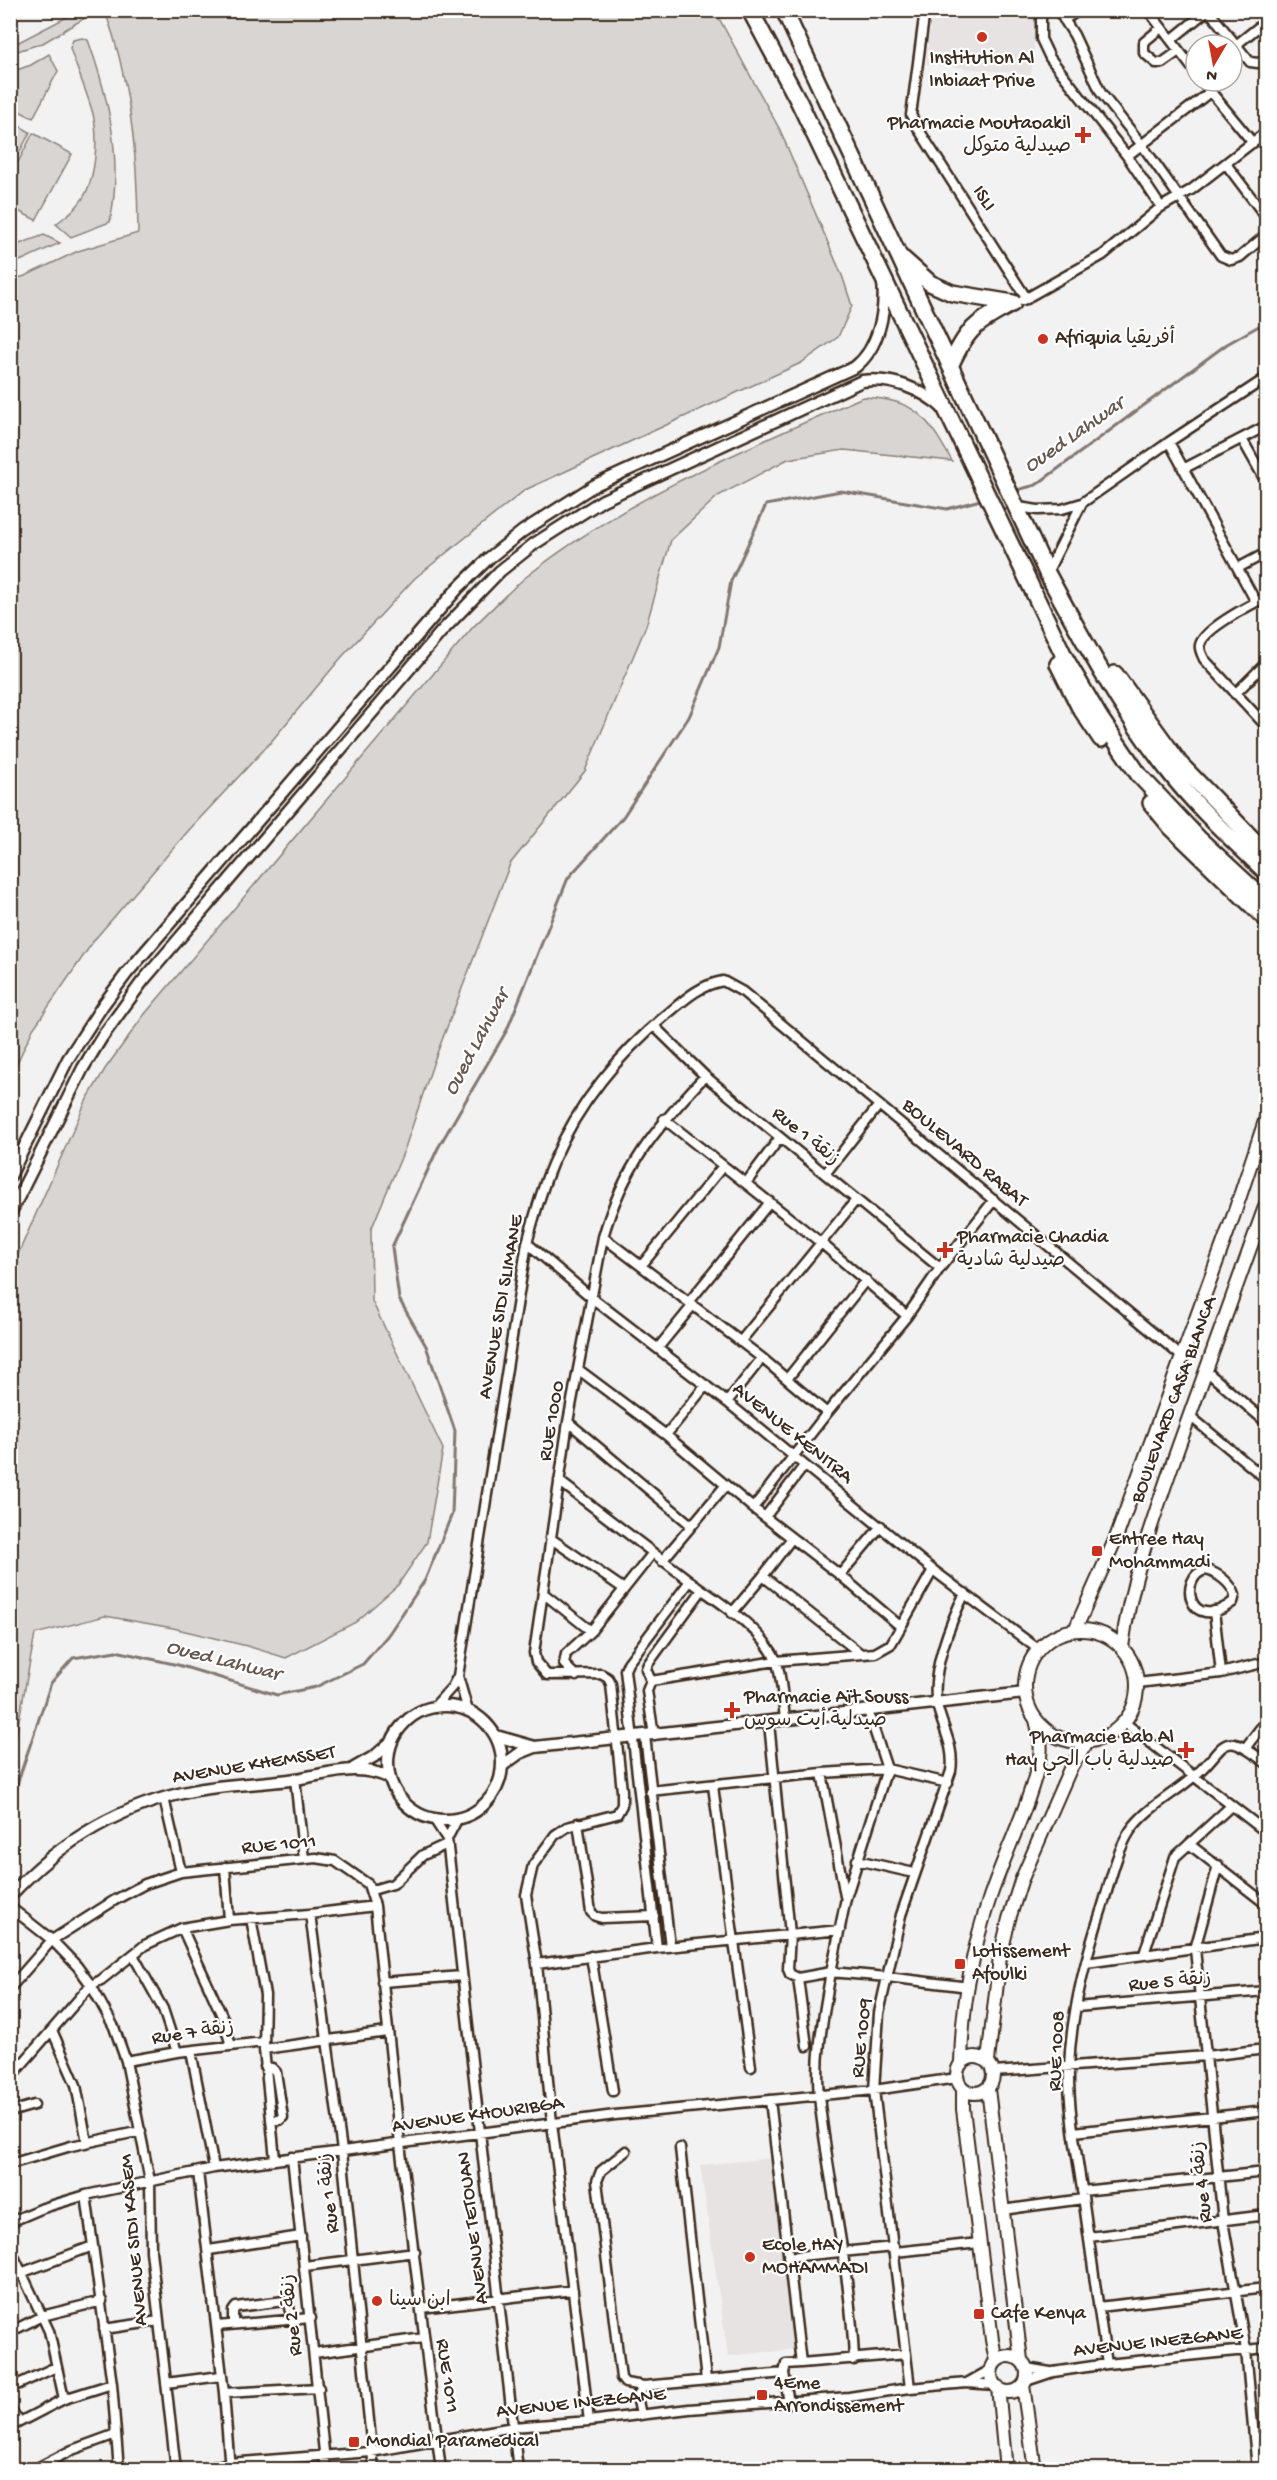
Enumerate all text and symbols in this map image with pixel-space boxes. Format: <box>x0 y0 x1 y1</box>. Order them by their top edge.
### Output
marker: Institution Al Inbiaat Prive <box>975 30 989 44</box>
north arrow <box>1184 33 1244 93</box>
place label: Institution Al Inbiaat Prive <box>929 48 1036 94</box>
text: N <box>1205 64 1219 85</box>
place label: Pharmacie Moutaoakil صيدلية متوكل <box>886 113 1071 159</box>
marker: Pharmacie Moutaoakil صيدلية متوكل <box>1076 128 1090 142</box>
street label: ISLI <box>966 182 1000 216</box>
place label: Afriquia أفريقيا <box>1055 325 1175 351</box>
marker: Afriquia أفريقيا <box>1036 332 1050 346</box>
water label: Oued Lahwar <box>1020 390 1134 480</box>
water label: Oued Lahwar <box>440 982 519 1100</box>
street label: BOULEVARD RABAT <box>896 1094 1032 1214</box>
street label: Rue 1 زنقة <box>766 1103 844 1171</box>
street label: AVENUE SIDI SLIMANE <box>474 1212 530 1401</box>
place label: Pharmacie Chadia صيدلية شادية <box>956 1227 1109 1273</box>
marker: Pharmacie Chadia صيدلية شادية <box>938 1243 952 1257</box>
street label: BOULEVARD CASA BLANCA <box>1127 1292 1224 1507</box>
street label: AVENUE KENITRA <box>727 1378 858 1490</box>
street label: RUE 1000 <box>535 1379 571 1463</box>
place label: Entree Hay Mohammadi <box>1109 1529 1211 1575</box>
marker: Entree Hay Mohammadi <box>1090 1544 1104 1558</box>
water label: Oued Lahwar <box>163 1636 287 1689</box>
place label: Pharmacie Aït Souss صيدلية أيت سوس <box>743 1687 909 1733</box>
marker: Pharmacie Aït Souss صيدلية أيت سوس <box>725 1703 739 1717</box>
place label: Pharmacie Bab Al Hay صيدلية باب الحي <box>1005 1727 1174 1776</box>
street label: AVENUE KHEMSSET <box>171 1742 338 1790</box>
marker: Pharmacie Bab Al Hay صيدلية باب الحي <box>1179 1743 1193 1757</box>
street label: RUE 1011 <box>241 1831 317 1861</box>
place label: Lotissement Afoulki <box>972 1941 1071 1987</box>
marker: Lotissement Afoulki <box>953 1957 967 1971</box>
street label: Rue 5 زنقة <box>1128 1968 1212 1998</box>
street label: RUE 1009 <box>847 1997 879 2079</box>
street label: RUE 1008 <box>1044 2010 1072 2092</box>
street label: Rue 7 زنقة <box>150 2017 236 2051</box>
street label: AVENUE KHOURIBGA <box>391 2092 567 2139</box>
street label: Rue 4 زنقة <box>1187 2140 1219 2224</box>
street label: AVENUE TETOUAN <box>453 2150 495 2306</box>
street label: Rue 1 زنقة <box>314 2152 346 2234</box>
street label: AVENUE SIDI KASEM <box>116 2153 154 2327</box>
place label: Ecole HAY MOHAMMADI <box>762 2235 869 2281</box>
marker: Ecole HAY MOHAMMADI <box>743 2250 757 2264</box>
street label: Rue 2 زنقة <box>277 2273 309 2357</box>
place label: ابن سينا <box>389 2289 451 2313</box>
marker: ابن سينا <box>370 2294 384 2308</box>
place label: Cafe Kenya <box>991 2303 1087 2326</box>
marker: Cafe Kenya <box>972 2307 986 2321</box>
street label: AVENUE INEZGANE <box>1072 2322 1245 2363</box>
street label: RUE 1011 <box>429 2337 463 2415</box>
place label: 4Eme Arrondissement <box>774 2373 905 2419</box>
street label: AVENUE INEZGANE <box>495 2383 668 2424</box>
marker: 4Eme Arrondissement <box>755 2388 769 2402</box>
place label: Mondial Paramedical <box>366 2431 539 2454</box>
marker: Mondial Paramedical <box>347 2435 361 2449</box>

